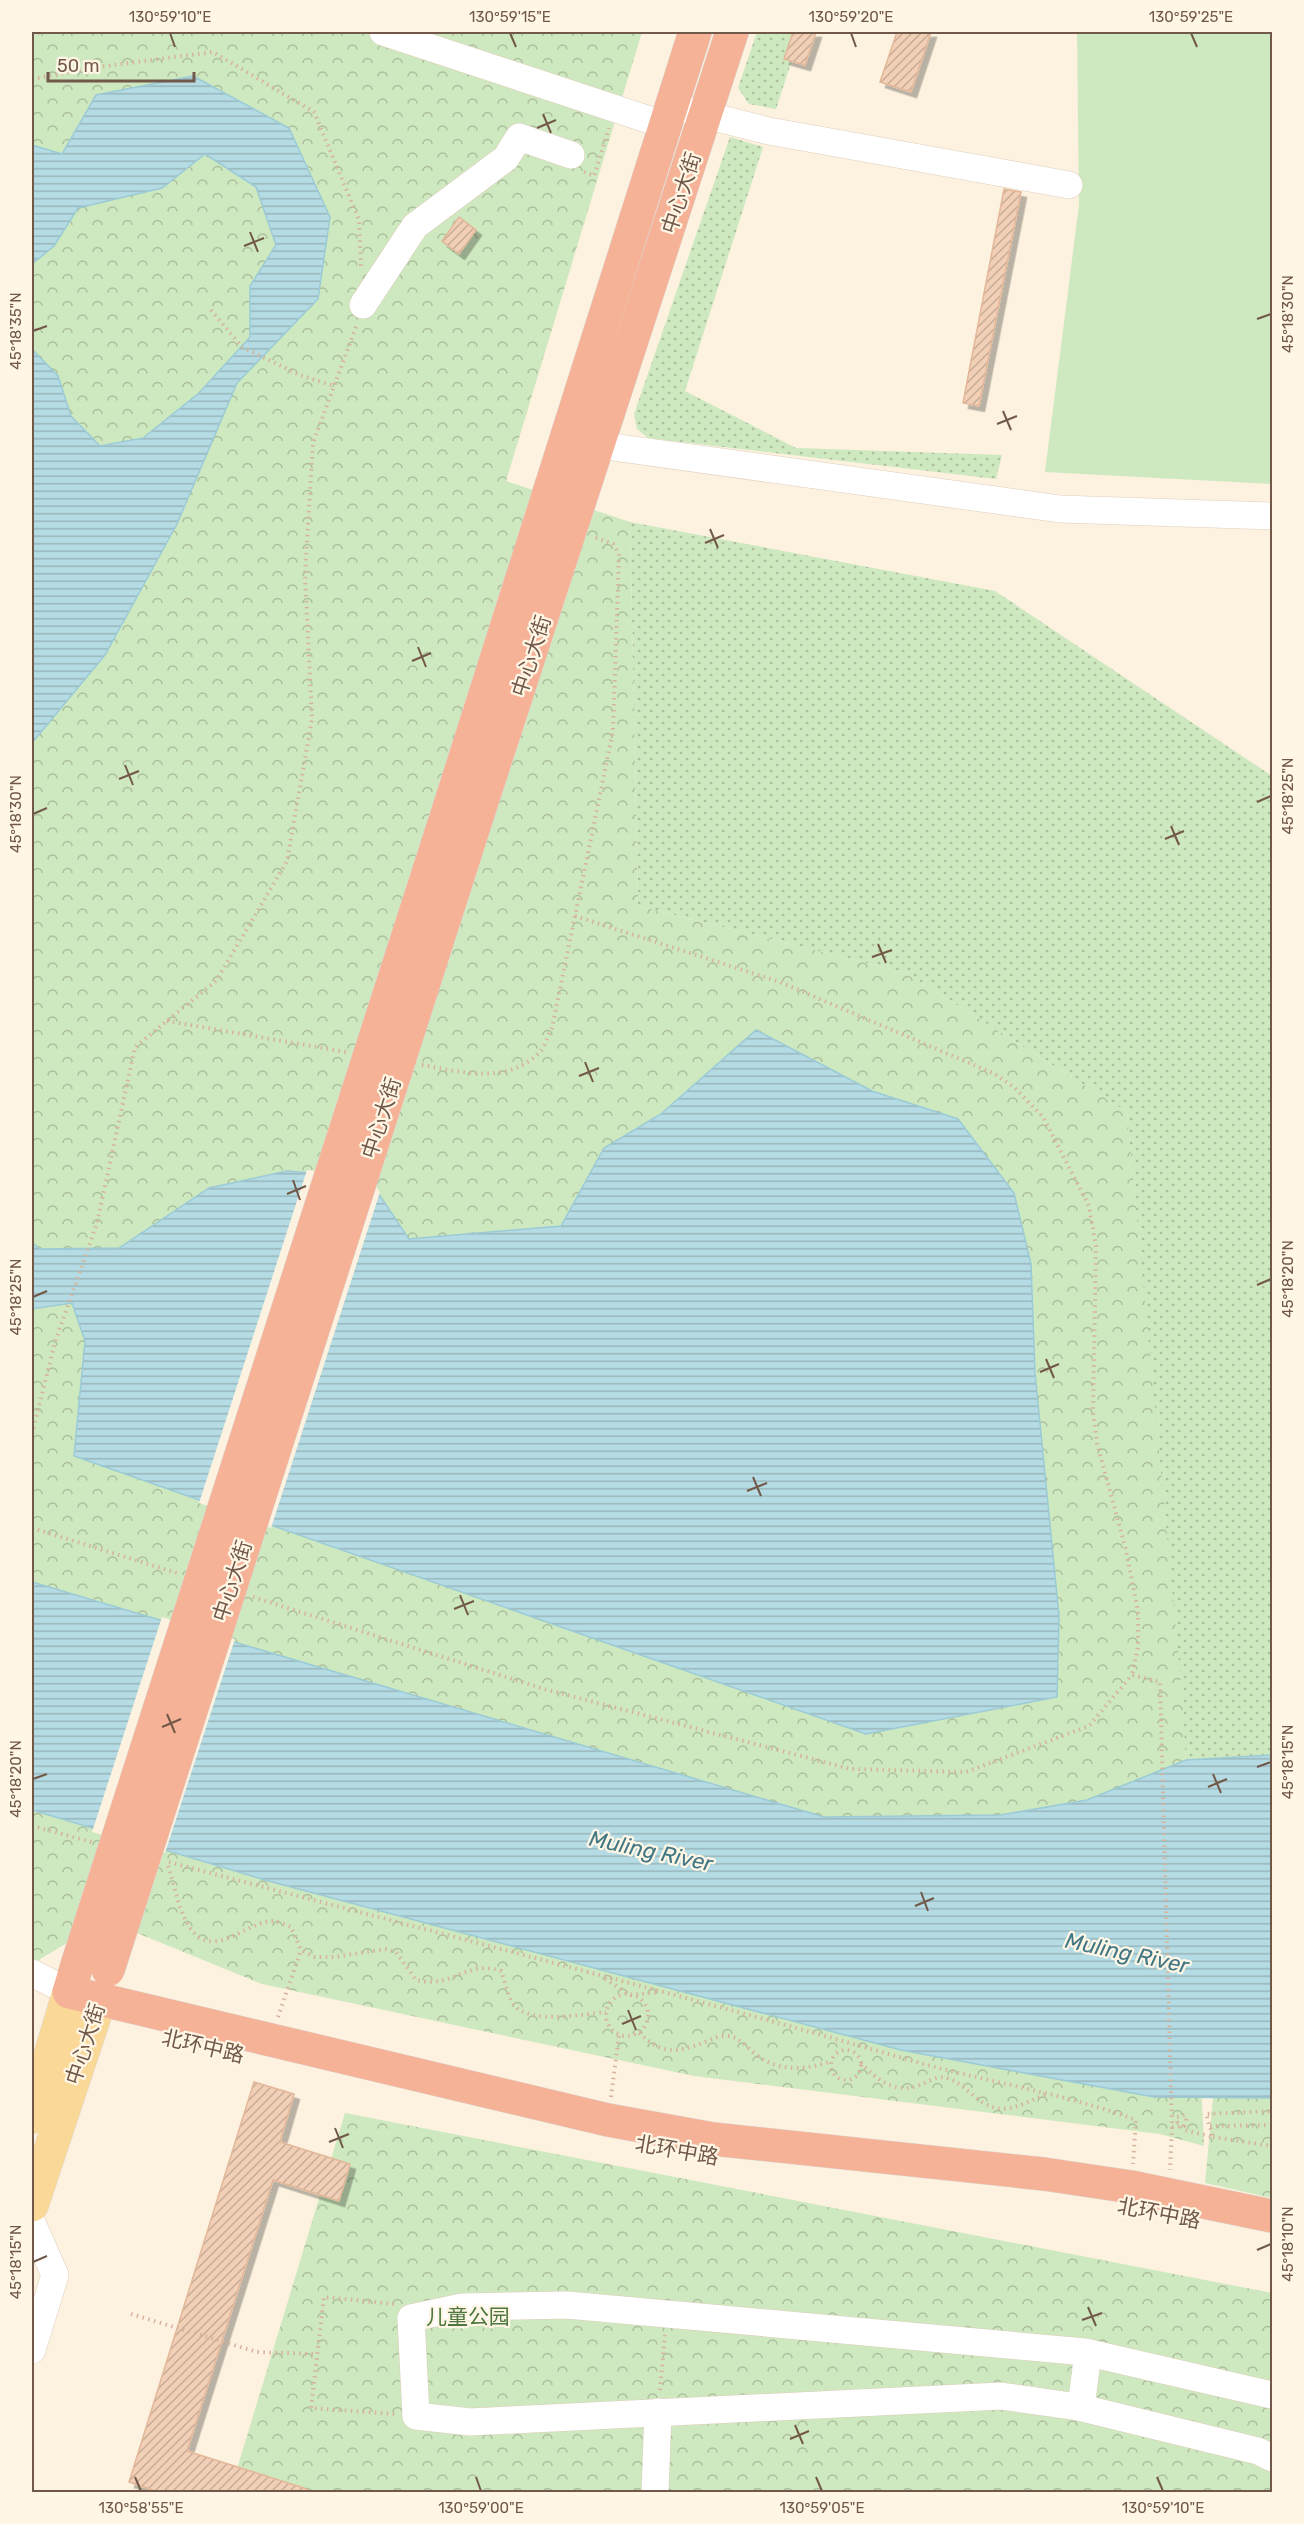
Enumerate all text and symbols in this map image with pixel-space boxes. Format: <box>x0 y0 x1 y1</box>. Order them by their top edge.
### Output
text: 130°59'10"E <box>129 8 211 26</box>
text: 130°59'15"E <box>469 8 551 26</box>
text: 130°59'20"E <box>809 8 893 26</box>
text: 130°59'25"E <box>1149 8 1233 26</box>
scale bar <box>48 45 194 83</box>
text: 50 m <box>57 55 100 77</box>
street label: 中心大街 <box>656 149 706 237</box>
text: 45°18'30"N <box>1279 275 1297 353</box>
text: 45°18'35"N <box>7 292 25 370</box>
street label: 中心大街 <box>506 612 556 700</box>
text: 45°18'25"N <box>1279 757 1297 835</box>
text: 45°18'30"N <box>7 775 25 853</box>
street label: 中心大街 <box>356 1074 406 1162</box>
text: 45°18'20"N <box>1279 1240 1297 1318</box>
text: 45°18'25"N <box>7 1258 25 1336</box>
street label: 中心大街 <box>207 1537 257 1625</box>
text: 45°18'15"N <box>1279 1725 1297 1799</box>
text: 45°18'20"N <box>7 1740 25 1818</box>
water label: Muling River <box>587 1825 717 1878</box>
water label: Muling River <box>1063 1927 1193 1980</box>
street label: 中心大街 <box>60 2000 110 2088</box>
street label: 北环中路 <box>159 2024 247 2068</box>
street label: 北环中路 <box>633 2130 721 2170</box>
street label: 北环中路 <box>1115 2193 1203 2233</box>
text: 45°18'10"N <box>1279 2206 1297 2282</box>
text: 45°18'15"N <box>7 2225 25 2299</box>
park label: 儿童公园 <box>426 2304 510 2329</box>
text: 130°58'55"E <box>98 2499 184 2517</box>
text: 130°59'00"E <box>438 2499 524 2517</box>
text: 130°59'05"E <box>780 2499 865 2517</box>
text: 130°59'10"E <box>1122 2499 1204 2517</box>

